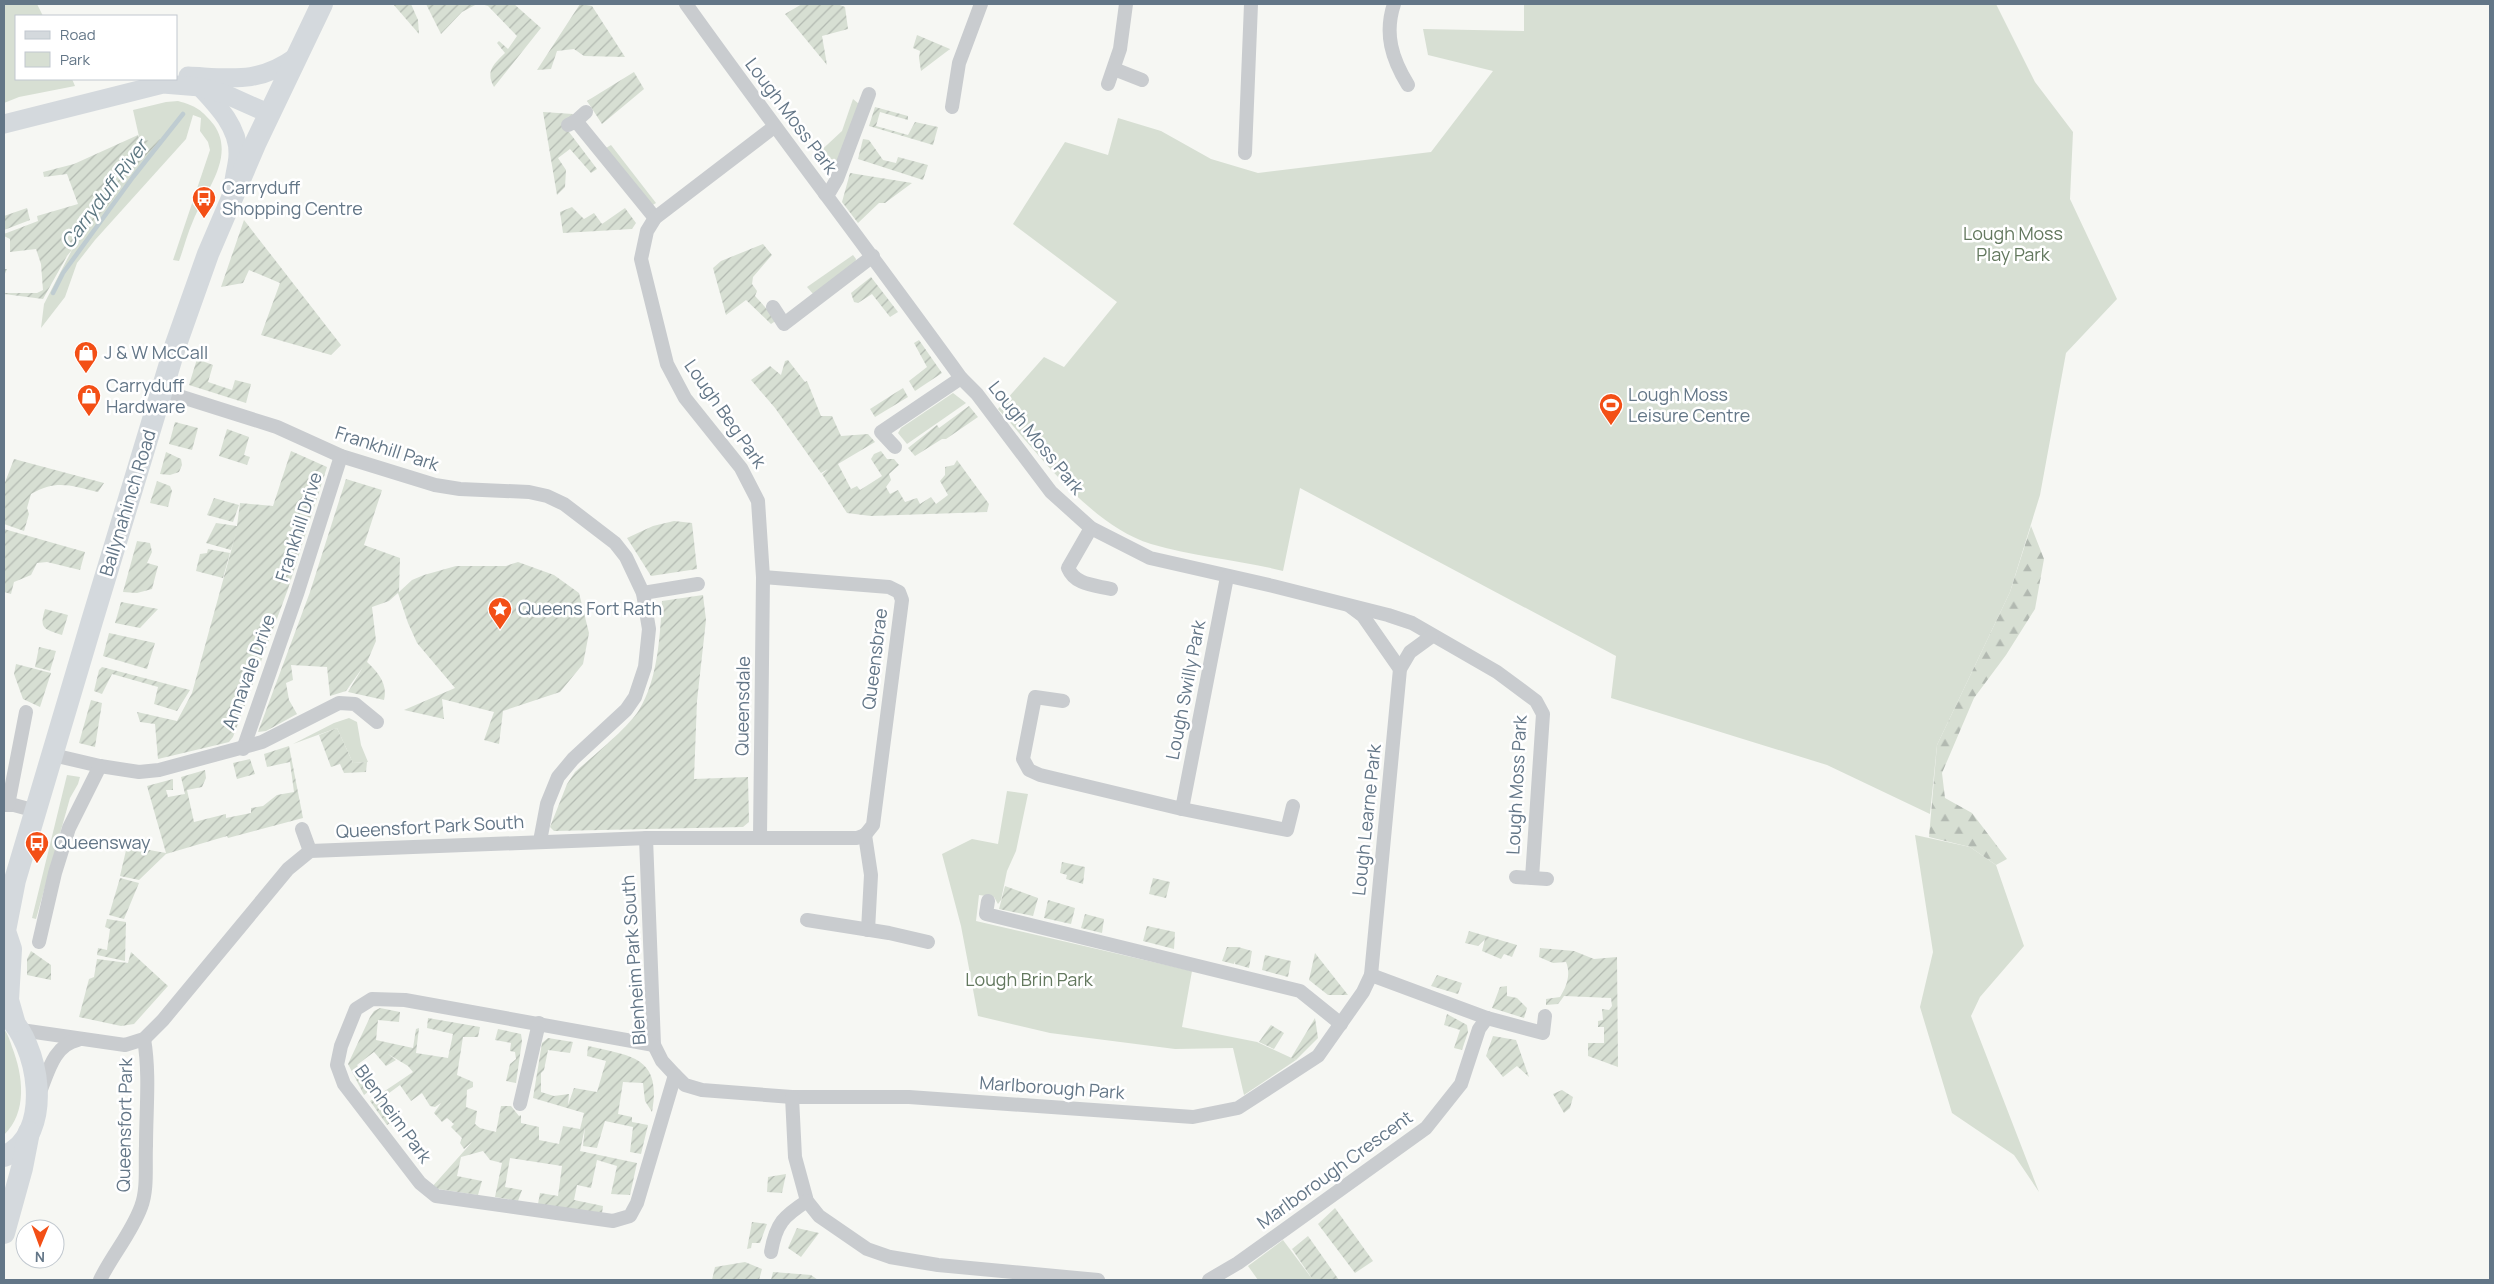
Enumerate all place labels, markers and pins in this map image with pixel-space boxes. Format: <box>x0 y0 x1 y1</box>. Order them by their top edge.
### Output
place label: Carryduff Shopping Centre <box>222 175 363 220</box>
bus stop icon: Carryduff Shopping Centre <box>191 185 217 219</box>
shop icon: J & W McCall <box>73 340 99 374</box>
place label: J & W McCall <box>104 340 208 364</box>
place label: Carryduff Hardware <box>106 373 185 418</box>
place label: Lough Moss Leisure Centre <box>1628 382 1750 427</box>
shop icon: Carryduff Hardware <box>76 383 102 417</box>
sports icon: Lough Moss Leisure Centre <box>1598 392 1624 426</box>
place icon: Queens Fort Rath <box>487 596 513 630</box>
place label: Queens Fort Rath <box>518 596 662 620</box>
bus stop icon: Queensway <box>24 830 50 864</box>
place label: Queensway <box>54 830 151 854</box>

